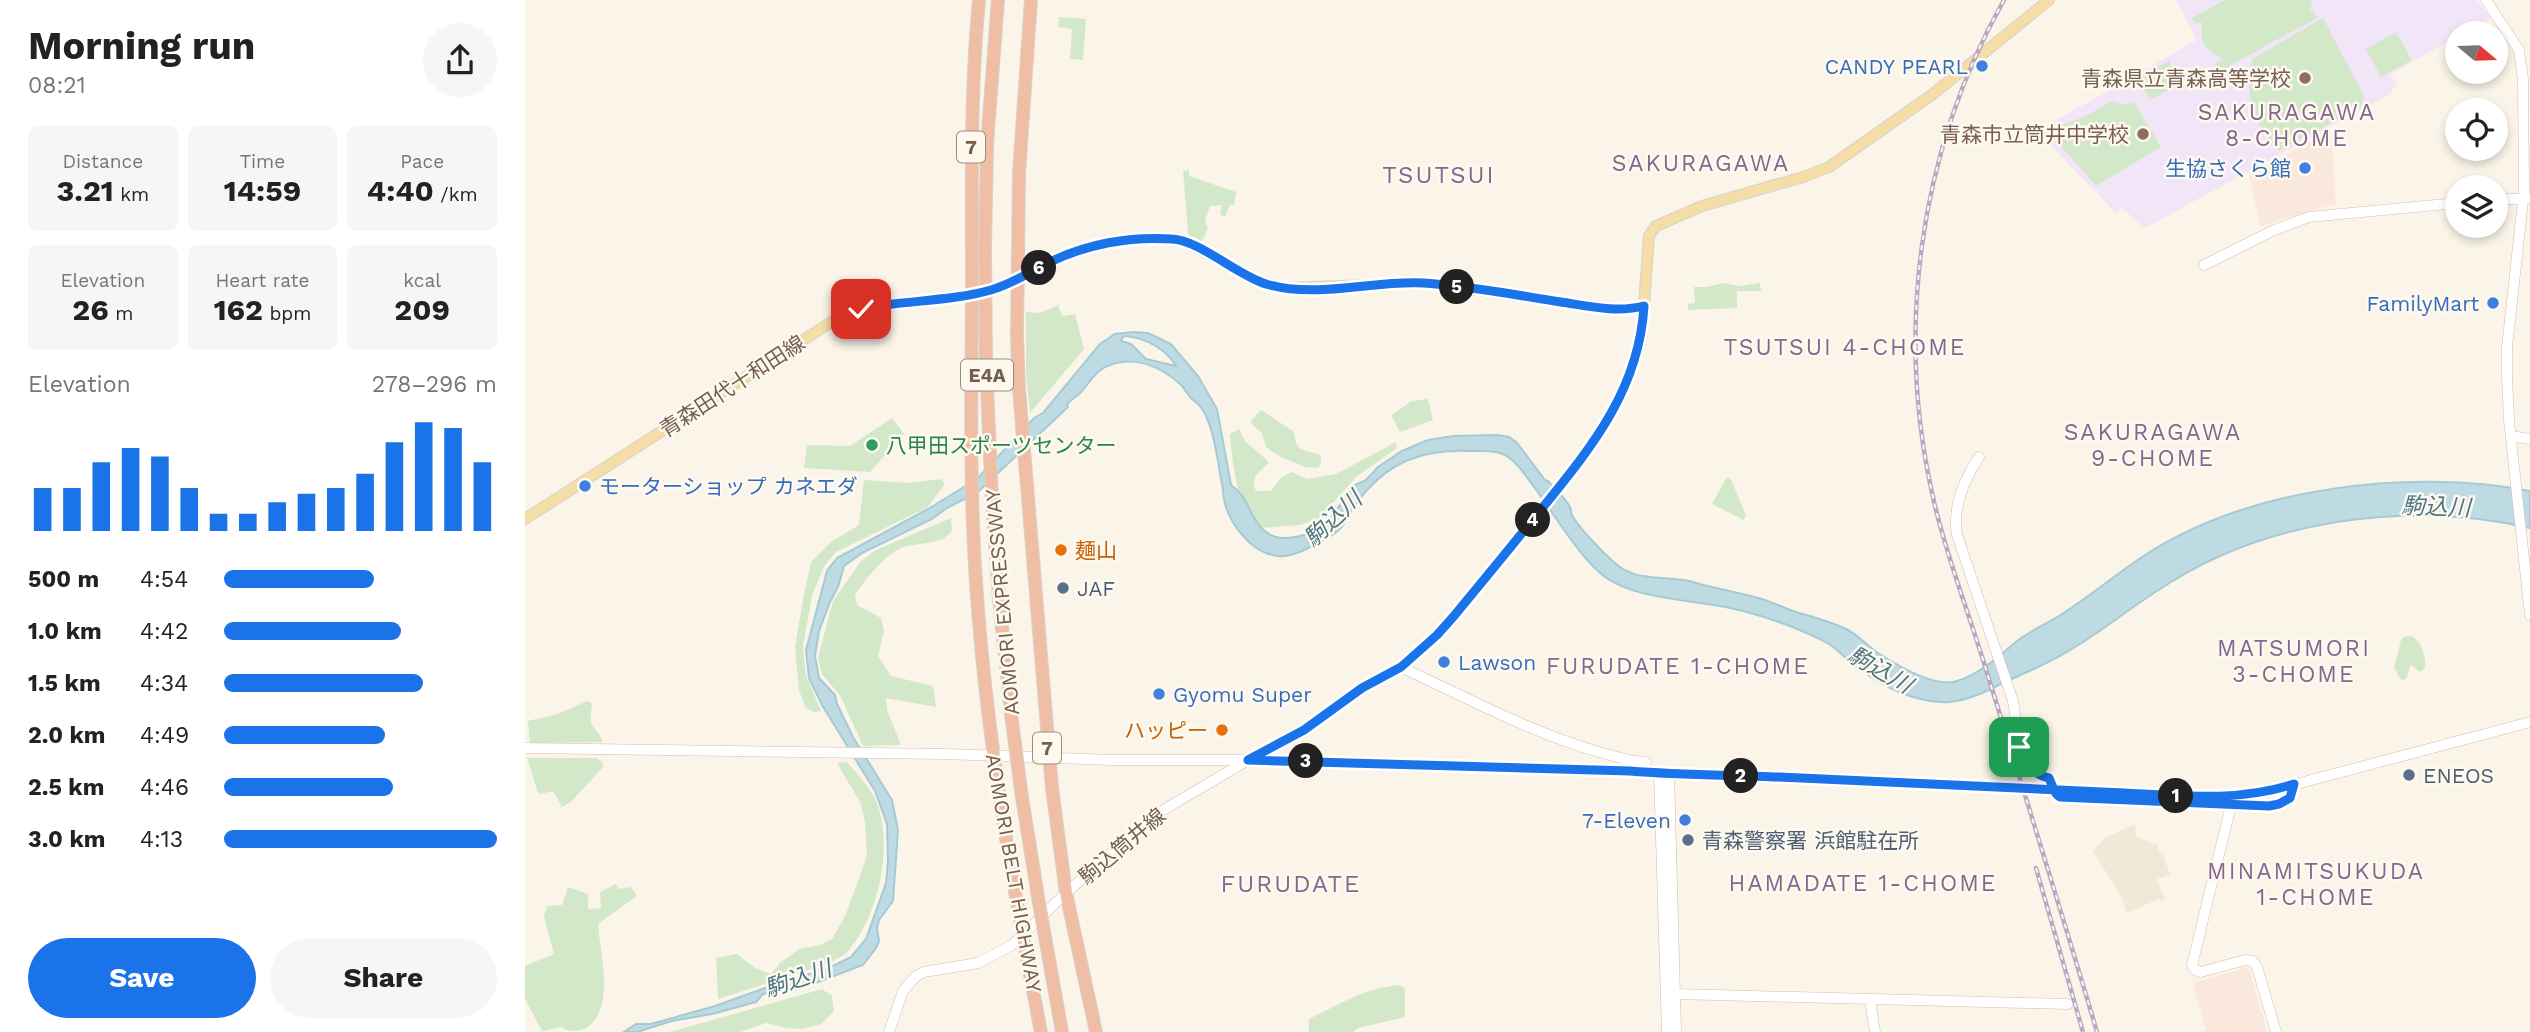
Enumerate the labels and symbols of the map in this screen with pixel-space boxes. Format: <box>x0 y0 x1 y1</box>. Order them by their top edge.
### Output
north arrow <box>2445 21 2508 84</box>
place label: CANDY PEARL <box>1825 54 1968 79</box>
marker: CANDY PEARL <box>1974 58 1990 74</box>
place label: 青森県立青森高等学校 <box>2081 66 2291 91</box>
marker: 青森県立青森高等学校 <box>2297 70 2313 86</box>
district label: SAKURAGAWA 8-CHOME <box>2198 99 2376 152</box>
place label: 青森市立筒井中学校 <box>1940 122 2129 147</box>
marker: 青森市立筒井中学校 <box>2135 126 2151 142</box>
road number: 7 <box>957 132 985 162</box>
district label: SAKURAGAWA <box>1612 150 1790 177</box>
place label: 生協さくら館 <box>2165 156 2291 181</box>
marker: 生協さくら館 <box>2297 160 2313 176</box>
district label: TSUTSUI <box>1382 161 1496 189</box>
pin: 6 <box>1021 250 1057 286</box>
pin: 5 <box>1439 270 1475 304</box>
pin <box>831 279 891 339</box>
place label: FamilyMart <box>2367 291 2479 316</box>
marker: FamilyMart <box>2485 295 2501 311</box>
street label: 青森田代十和田線 <box>655 330 809 442</box>
district label: TSUTSUI 4-CHOME <box>1723 334 1967 361</box>
road number: E4A <box>961 360 1013 390</box>
district label: SAKURAGAWA 9-CHOME <box>2064 419 2242 472</box>
place label: 八甲田スポーツセンター <box>886 433 1117 458</box>
marker: 八甲田スポーツセンター <box>864 437 880 453</box>
place label: モーターショップ カネエダ <box>599 474 858 499</box>
marker: モーターショップ カネエダ <box>577 478 593 494</box>
water label: 駒込川 <box>1299 484 1370 552</box>
street label: AOMORI EXPRESSWAY <box>980 488 1024 716</box>
water label: 駒込川 <box>2401 492 2474 522</box>
pin: 4 <box>1515 503 1551 538</box>
place label: 麺山 <box>1075 538 1117 563</box>
marker: 麺山 <box>1053 542 1069 558</box>
place label: JAF <box>1077 576 1115 601</box>
marker: JAF <box>1055 580 1071 596</box>
district label: MATSUMORI 3-CHOME <box>2217 635 2371 688</box>
water label: 駒込川 <box>1843 641 1919 700</box>
place label: Lawson <box>1458 650 1536 675</box>
district label: FURUDATE 1-CHOME <box>1546 653 1810 680</box>
marker: Lawson <box>1436 654 1452 670</box>
place label: Gyomu Super <box>1173 682 1312 707</box>
marker: Gyomu Super <box>1151 686 1167 702</box>
pin <box>1989 717 2049 777</box>
place label: ハッピー <box>1124 718 1208 743</box>
marker: ハッピー <box>1214 722 1230 738</box>
road number: 7 <box>1033 733 1061 764</box>
pin: 3 <box>1289 744 1323 778</box>
street label: AOMORI BELT HIGHWAY <box>981 751 1047 995</box>
pin: 2 <box>1723 758 1759 794</box>
place label: ENEOS <box>2423 763 2494 788</box>
marker: ENEOS <box>2401 767 2417 783</box>
pin: 1 <box>2159 778 2193 814</box>
street label: 駒込筒井線 <box>1074 803 1170 889</box>
place label: 7-Eleven <box>1582 808 1671 833</box>
marker: 7-Eleven <box>1677 812 1693 828</box>
place label: 青森警察署 浜館駐在所 <box>1702 828 1919 853</box>
marker: 青森警察署 浜館駐在所 <box>1680 832 1696 848</box>
district label: MINAMITSUKUDA 1-CHOME <box>2207 858 2425 911</box>
district label: FURUDATE <box>1221 870 1361 898</box>
district label: HAMADATE 1-CHOME <box>1729 870 1997 897</box>
water label: 駒込川 <box>761 954 838 1003</box>

